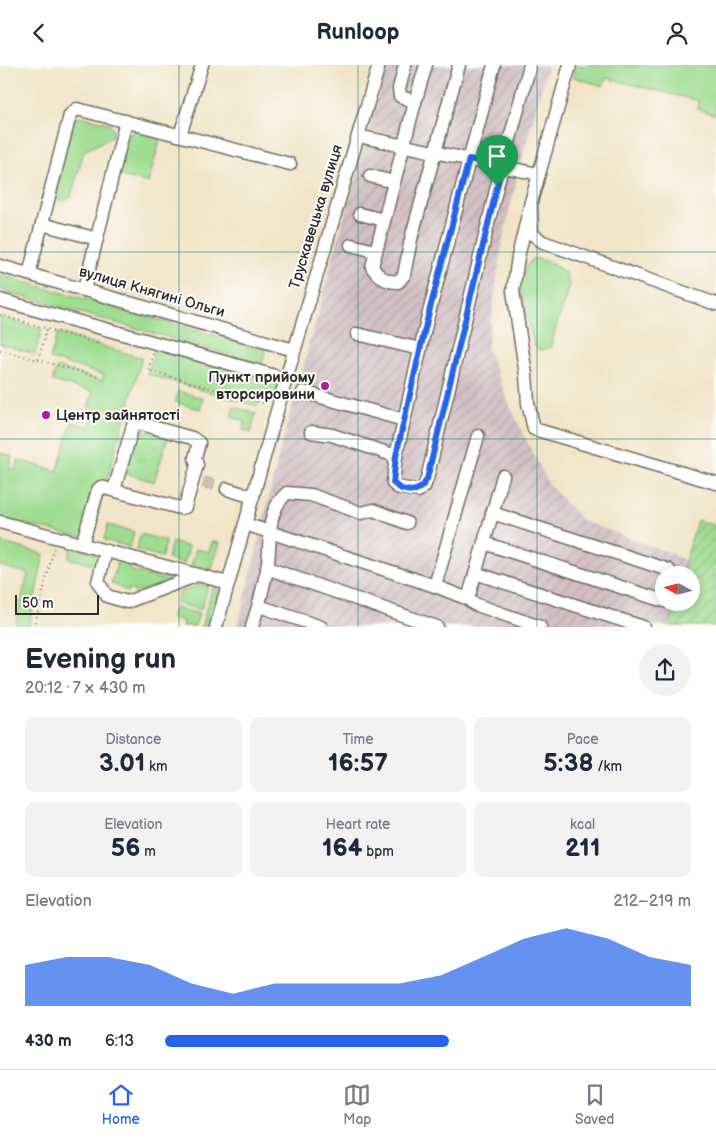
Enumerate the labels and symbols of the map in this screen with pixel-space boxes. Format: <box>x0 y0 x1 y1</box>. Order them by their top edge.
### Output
pin <box>476 135 518 186</box>
street label: Трускавецька вулиця <box>285 143 347 291</box>
street label: вулиця Княгині Ольги <box>77 262 227 322</box>
place label: Пункт прийому вторсировини <box>208 368 316 404</box>
marker: Пункт прийому вторсировини <box>319 380 331 392</box>
place label: Центр зайнятості <box>56 406 180 425</box>
marker: Центр зайнятості <box>40 409 52 421</box>
north arrow <box>655 566 700 611</box>
scale bar <box>15 591 99 615</box>

